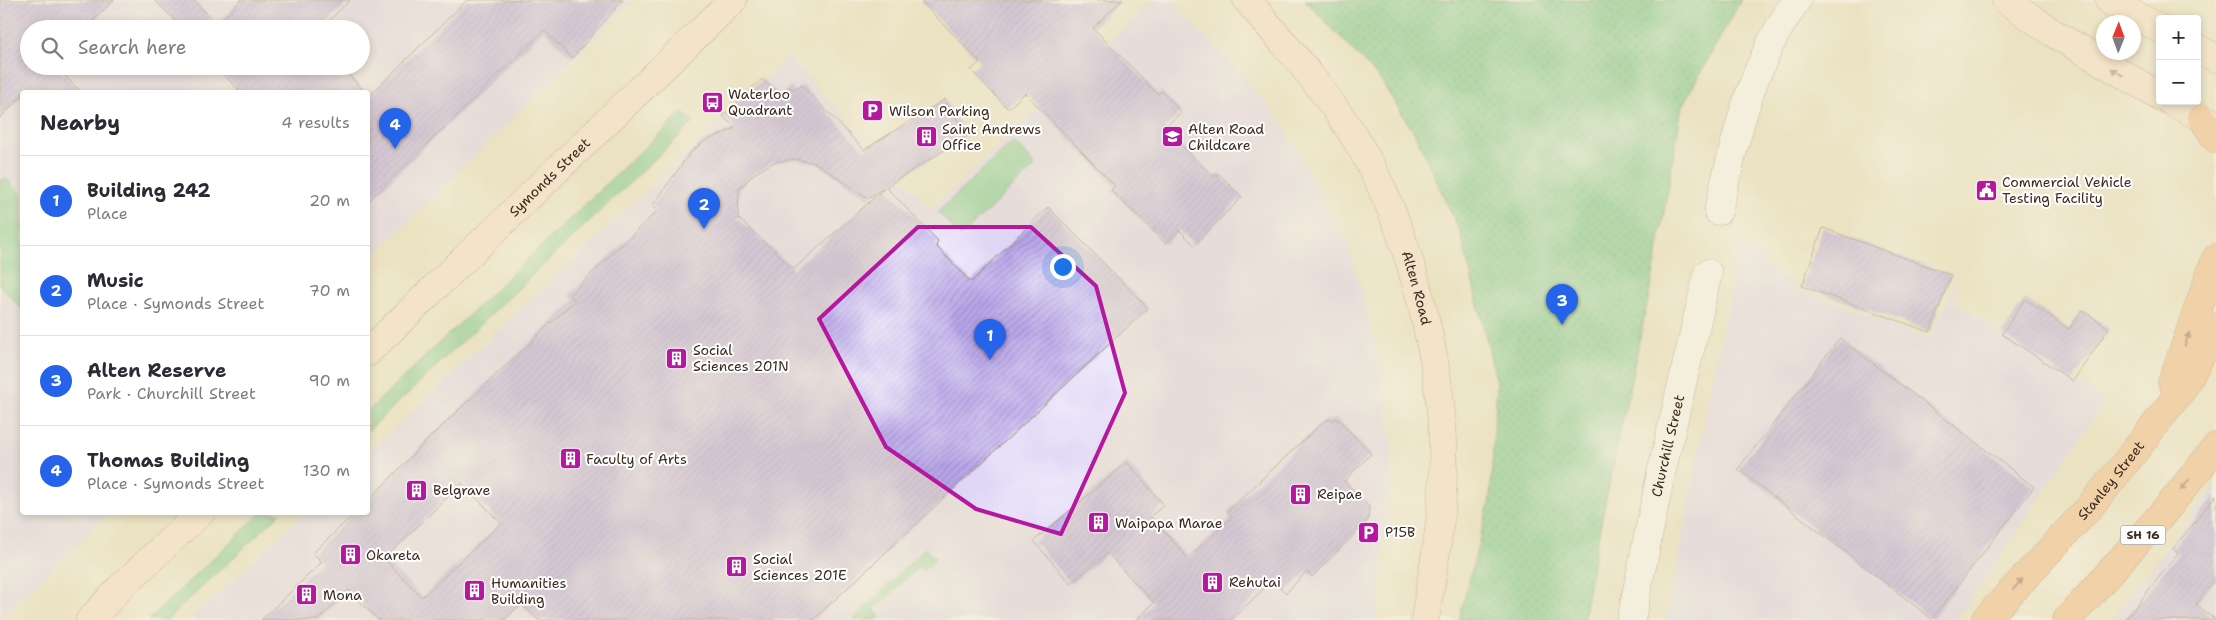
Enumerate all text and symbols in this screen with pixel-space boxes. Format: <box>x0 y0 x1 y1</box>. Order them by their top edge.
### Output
north arrow <box>2096 15 2141 60</box>
map controls <box>2156 15 2201 105</box>
button: + <box>2156 15 2201 60</box>
search box <box>20 20 370 75</box>
icon: search <box>38 34 66 62</box>
text: Search here <box>78 35 187 60</box>
button: − <box>2156 60 2201 105</box>
one-way arrow <box>2111 67 2124 76</box>
place label: Waterloo Quadrant <box>728 85 792 119</box>
bus stop icon: Waterloo Quadrant <box>700 90 724 114</box>
parking icon: Wilson Parking <box>861 99 885 123</box>
place label: Wilson Parking <box>889 102 990 120</box>
pin: 4 <box>379 108 411 149</box>
text: Nearby <box>40 109 120 137</box>
text: 4 results <box>281 112 350 133</box>
place label: Saint Andrews Office <box>942 120 1041 154</box>
place label: Alten Road Childcare <box>1188 120 1264 154</box>
building icon: Saint Andrews Office <box>914 125 938 149</box>
school or university icon: Alten Road Childcare <box>1160 125 1184 149</box>
street label: Symonds Street <box>505 134 594 220</box>
place label: Commercial Vehicle Testing Facility <box>2002 173 2132 207</box>
text: Building 242 <box>87 178 211 203</box>
public building icon: Commercial Vehicle Testing Facility <box>1974 178 1998 202</box>
pin: 2 <box>688 188 720 229</box>
text: 1 <box>52 190 60 211</box>
text: 20 m <box>309 190 350 211</box>
text: Place <box>87 203 128 224</box>
street label: Alten Road <box>1398 248 1435 327</box>
your location <box>1050 254 1076 280</box>
text: Music <box>87 268 144 293</box>
text: 2 <box>50 280 62 301</box>
text: 70 m <box>309 280 350 301</box>
pin: 3 <box>1546 284 1578 325</box>
text: Place · Symonds Street <box>87 293 264 314</box>
pin: 1 <box>974 319 1006 360</box>
one-way arrow <box>2184 332 2191 347</box>
place label: Social Sciences 201N <box>693 341 789 375</box>
building icon: Social Sciences 201N <box>665 346 689 370</box>
text: Alten Reserve <box>87 358 226 383</box>
text: 3 <box>50 370 62 391</box>
text: 90 m <box>309 370 350 391</box>
text: Park · Churchill Street <box>87 383 256 404</box>
street label: Churchill Street <box>1647 393 1688 499</box>
street label: Stanley Street <box>2073 437 2148 524</box>
building icon: Faculty of Arts <box>558 447 582 471</box>
text: Thomas Building <box>87 448 249 473</box>
place label: Faculty of Arts <box>586 450 687 468</box>
text: 4 <box>50 460 62 481</box>
text: 130 m <box>303 460 350 481</box>
text: Place · Symonds Street <box>87 473 264 494</box>
building icon: Belgrave <box>405 478 429 502</box>
one-way arrow <box>2180 478 2191 491</box>
place label: Belgrave <box>433 481 490 499</box>
building icon: Reipae <box>1289 482 1313 506</box>
place label: Reipae <box>1317 485 1363 503</box>
building icon: Waipapa Marae <box>1087 511 1111 535</box>
place label: Waipapa Marae <box>1115 514 1223 532</box>
parking icon: P15B <box>1357 520 1381 544</box>
place label: P15B <box>1385 523 1415 541</box>
road number: SH 16 <box>2120 526 2166 544</box>
building icon: Okareta <box>338 543 362 567</box>
place label: Okareta <box>366 546 421 564</box>
place label: Social Sciences 201E <box>753 550 847 584</box>
building icon: Social Sciences 201E <box>725 555 749 579</box>
building icon: Rehutai <box>1201 570 1225 594</box>
place label: Rehutai <box>1229 573 1281 591</box>
place label: Humanities Building <box>491 574 566 608</box>
building icon: Humanities Building <box>463 579 487 603</box>
one-way arrow <box>2012 579 2024 591</box>
building icon: Mona <box>295 583 319 607</box>
place label: Mona <box>323 586 362 604</box>

